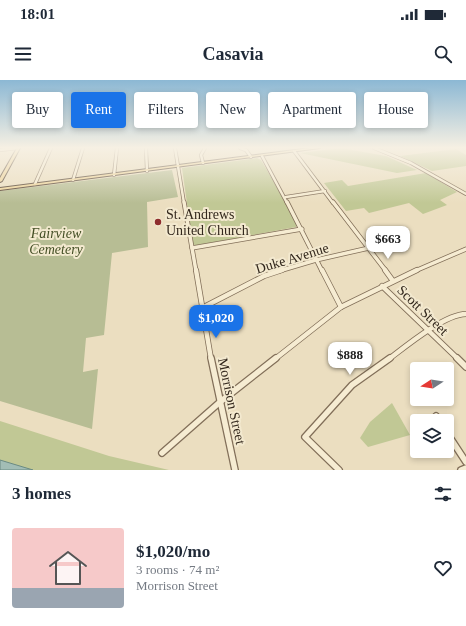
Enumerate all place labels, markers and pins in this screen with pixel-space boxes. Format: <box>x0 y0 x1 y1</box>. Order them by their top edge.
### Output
place label: St. Andrews United Church <box>166 207 249 238</box>
marker: St. Andrews United Church <box>153 217 163 227</box>
pin: $663 <box>364 226 412 260</box>
pin: $1,020 <box>183 305 249 339</box>
pin: $888 <box>326 342 374 376</box>

